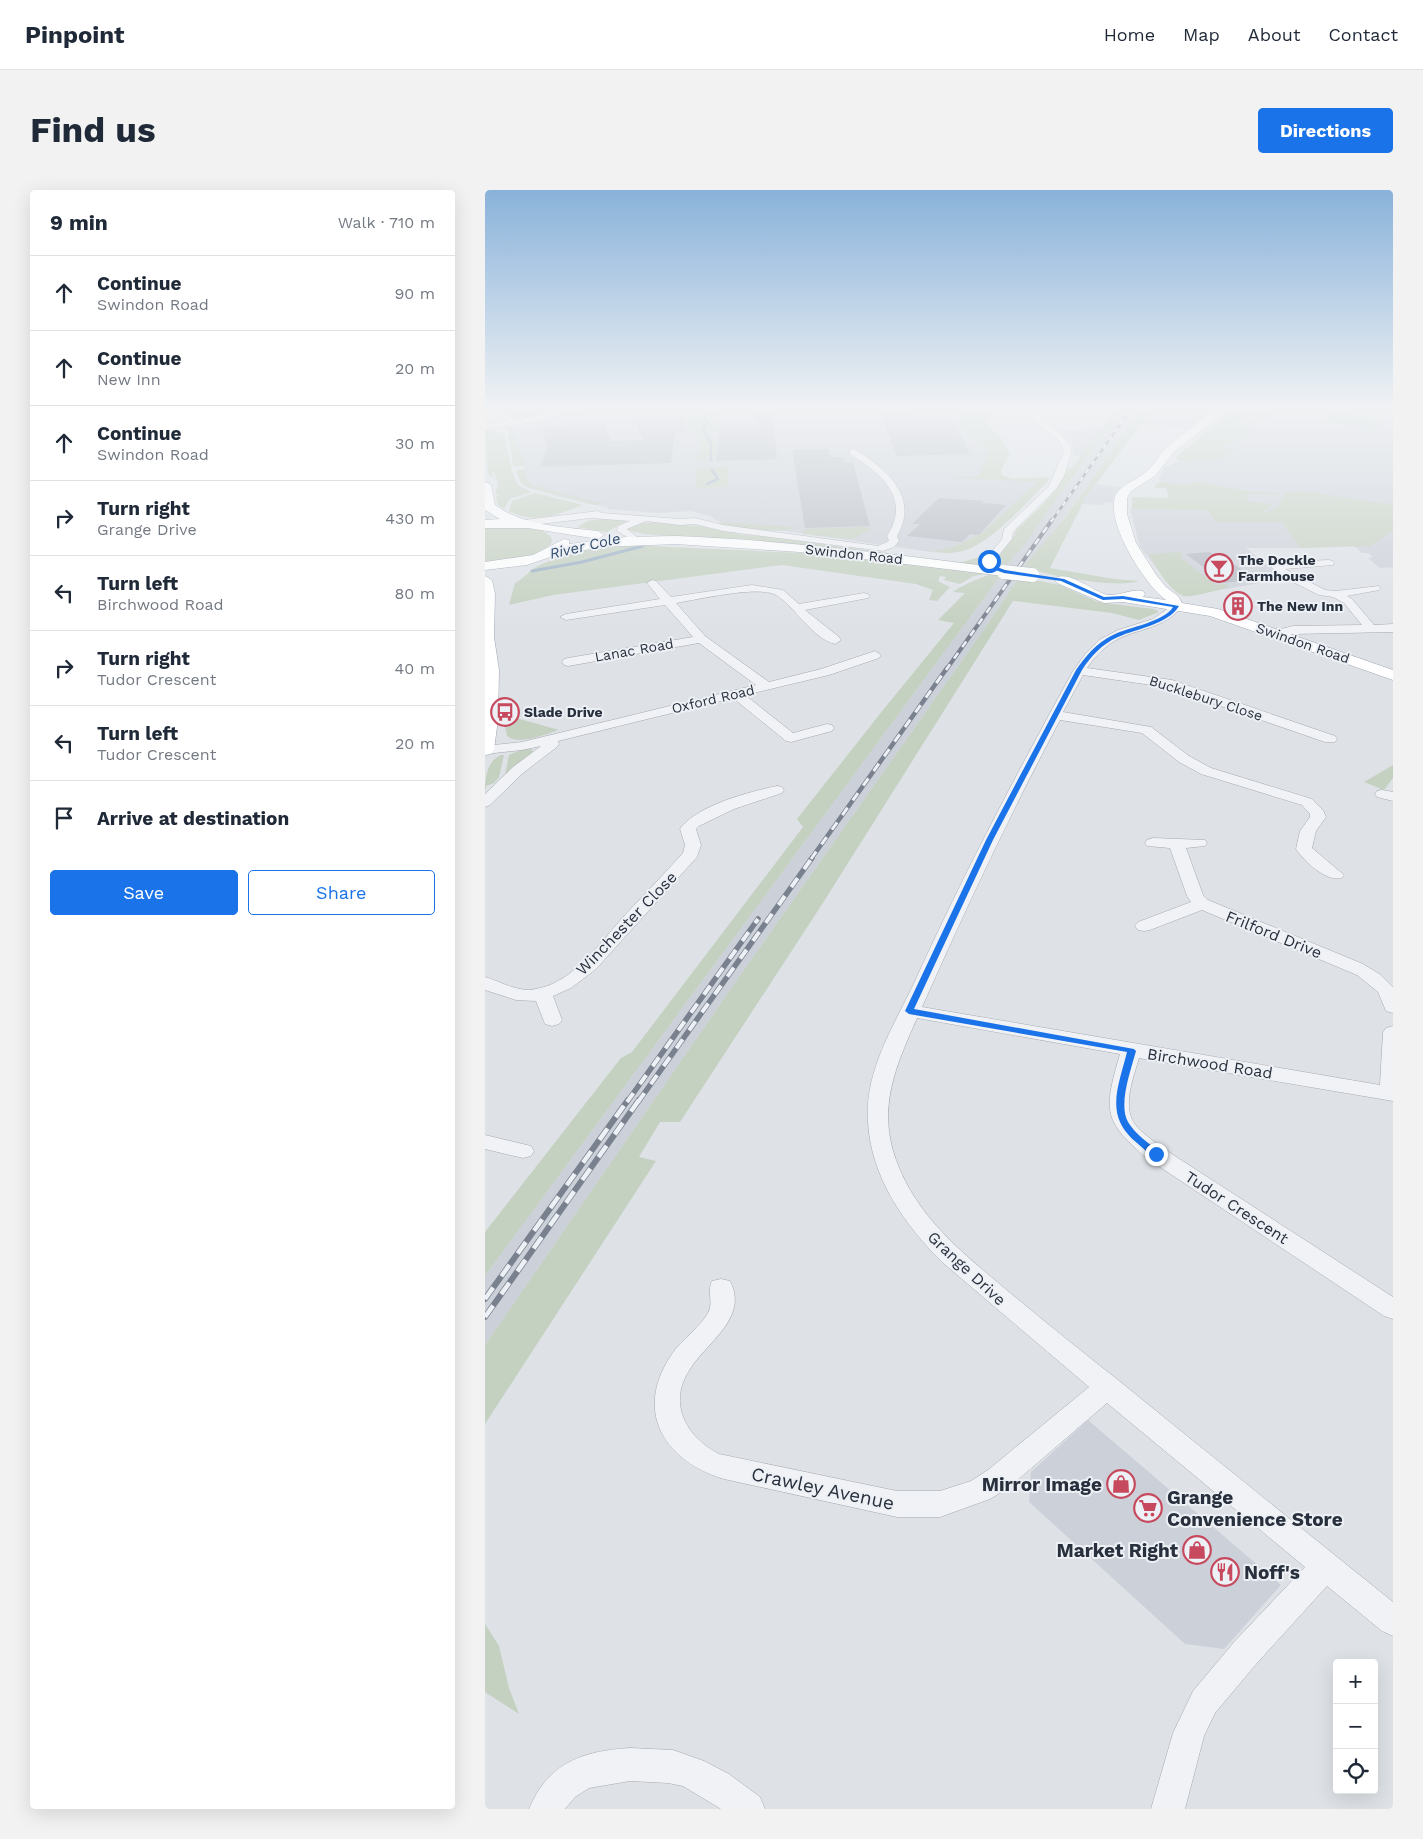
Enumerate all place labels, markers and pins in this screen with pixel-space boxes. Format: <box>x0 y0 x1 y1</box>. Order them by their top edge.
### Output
place label: The Dockle Farmhouse <box>1238 552 1316 584</box>
bar icon: The Dockle Farmhouse <box>1204 553 1234 583</box>
building icon: The New Inn <box>1223 591 1253 621</box>
place label: The New Inn <box>1257 598 1343 614</box>
bus stop icon: Slade Drive <box>490 697 520 727</box>
place label: Slade Drive <box>524 704 603 720</box>
shop icon: Mirror Image <box>1106 1469 1136 1499</box>
place label: Mirror Image <box>982 1473 1102 1496</box>
place label: Grange Convenience Store <box>1167 1486 1343 1531</box>
supermarket icon: Grange Convenience Store <box>1133 1493 1163 1523</box>
shop icon: Market Right <box>1182 1535 1212 1565</box>
place label: Market Right <box>1056 1539 1179 1562</box>
restaurant icon: Noff's <box>1210 1557 1240 1587</box>
place label: Noff's <box>1244 1561 1300 1584</box>

